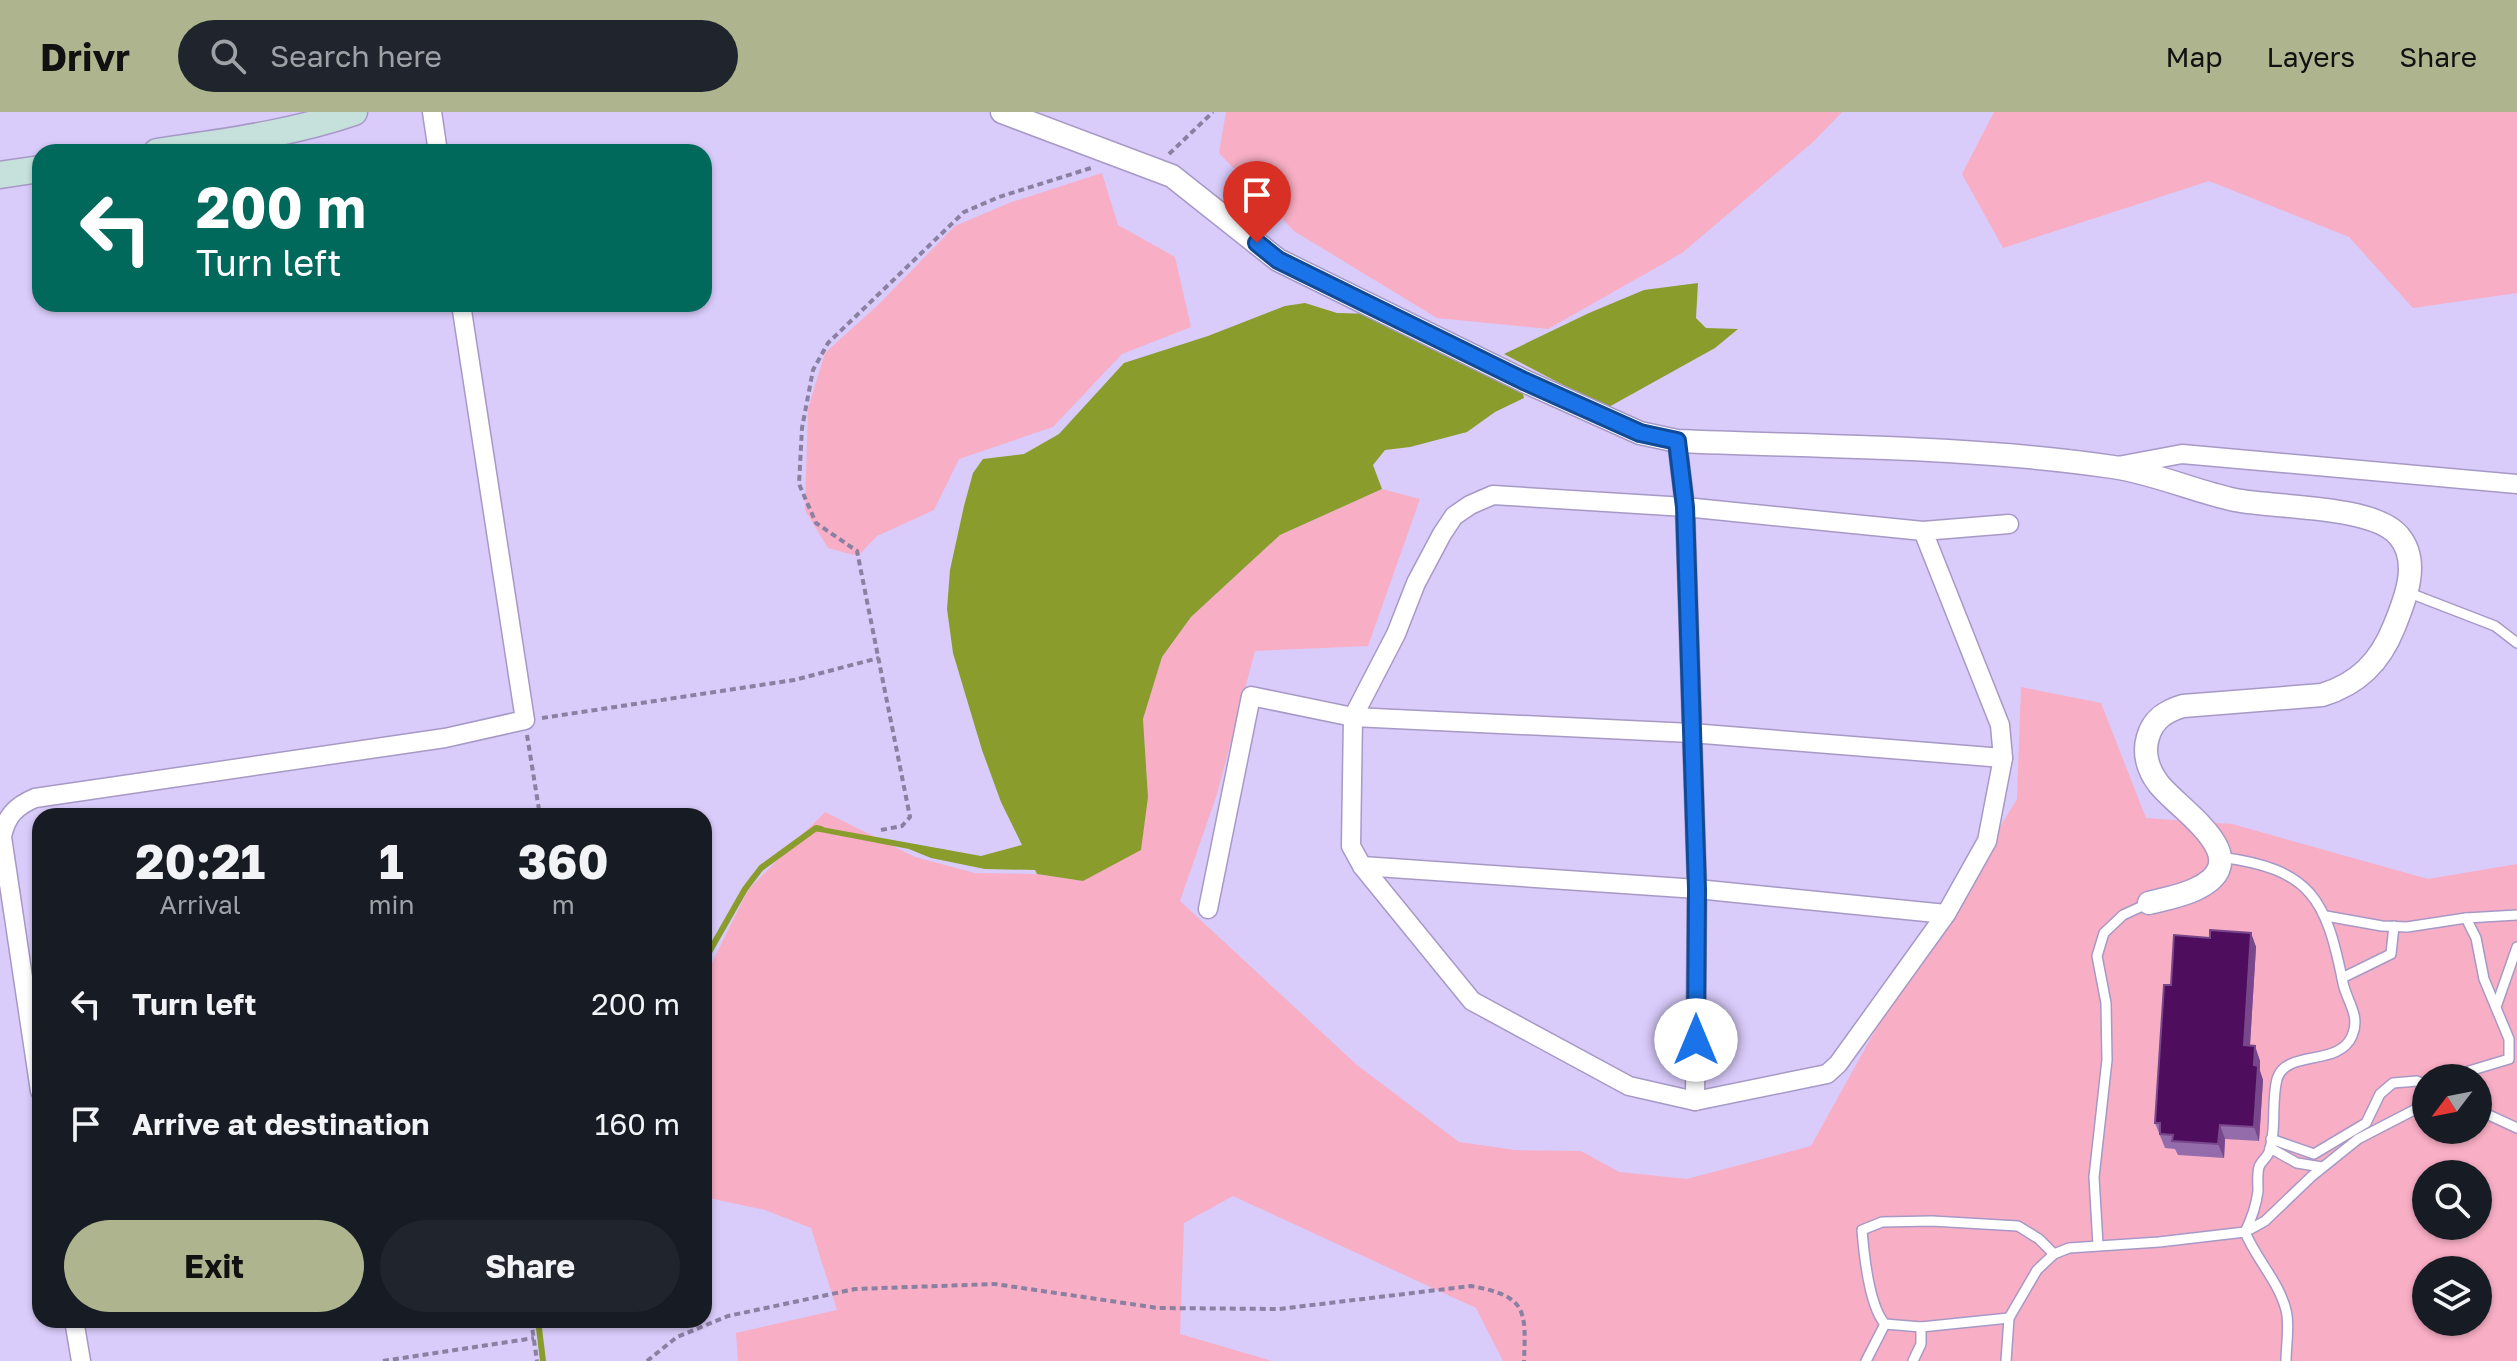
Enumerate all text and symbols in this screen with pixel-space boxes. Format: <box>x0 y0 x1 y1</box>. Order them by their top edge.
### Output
search box <box>178 20 738 92</box>
text: Drivr <box>40 34 130 79</box>
icon: search <box>206 34 250 78</box>
text: Search here <box>270 38 442 74</box>
text: Map <box>2165 40 2223 73</box>
text: Layers <box>2267 40 2355 73</box>
text: Share <box>2399 40 2477 73</box>
pin <box>1223 161 1291 243</box>
text: 200 m <box>196 173 366 240</box>
icon: arrive <box>1235 173 1279 217</box>
icon: left <box>64 176 168 280</box>
text: Turn left <box>196 241 342 284</box>
text: 20:21 <box>135 832 265 890</box>
text: 1 <box>379 832 404 890</box>
text: 360 <box>518 832 609 890</box>
text: Arrival <box>159 889 241 920</box>
text: min <box>368 889 414 920</box>
text: m <box>552 889 575 920</box>
icon: left <box>64 982 108 1026</box>
text: Turn left <box>132 986 257 1022</box>
text: 200 m <box>591 986 680 1022</box>
position arrow <box>1654 998 1738 1082</box>
north arrow <box>2412 1064 2492 1144</box>
map controls <box>2412 1064 2492 1336</box>
icon: arrive <box>64 1102 108 1146</box>
text: Arrive at destination <box>132 1106 429 1142</box>
text: 160 m <box>595 1106 680 1142</box>
button: search <box>2412 1160 2492 1240</box>
button: Exit <box>64 1220 364 1312</box>
button: Share <box>380 1220 680 1312</box>
button: layers <box>2412 1256 2492 1336</box>

